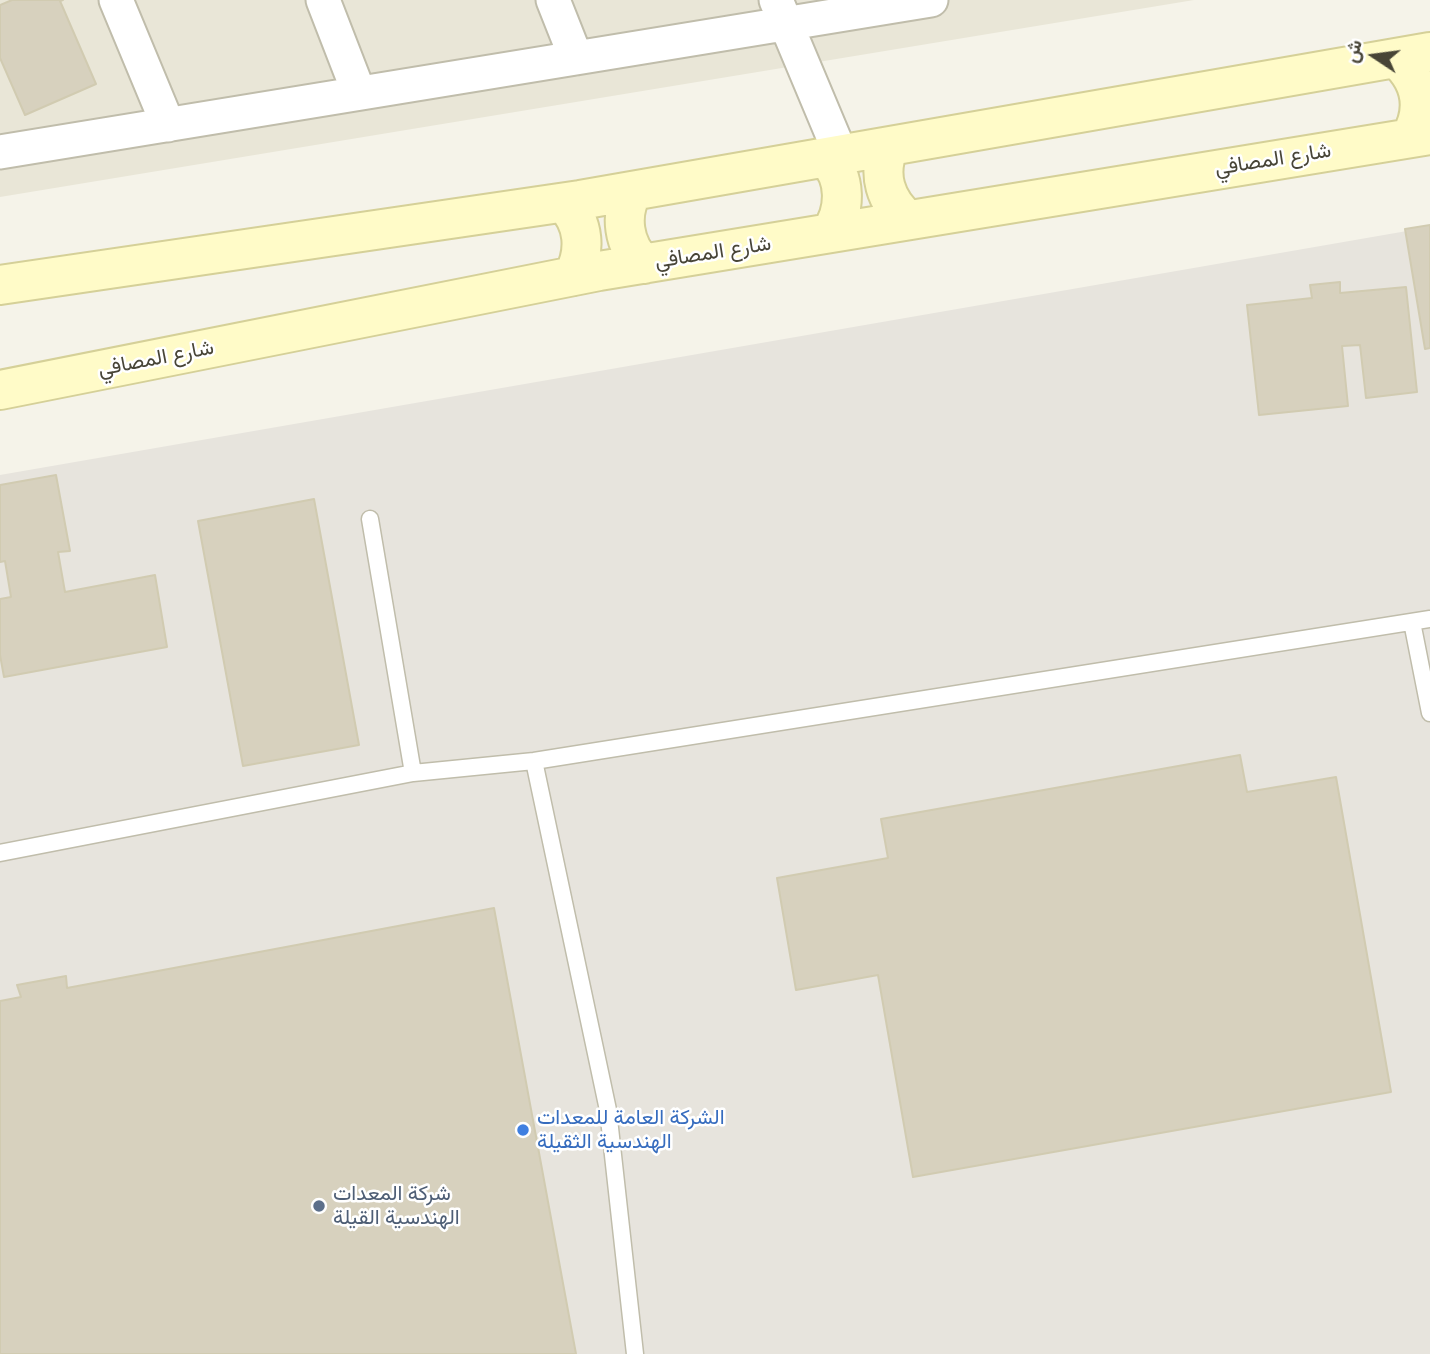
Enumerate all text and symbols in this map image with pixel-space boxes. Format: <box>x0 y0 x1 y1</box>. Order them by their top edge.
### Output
north arrow <box>1339 21 1409 91</box>
text: ش <box>1338 37 1368 65</box>
street label: شارع المصافي <box>1213 138 1333 182</box>
street label: شارع المصافي <box>653 231 773 275</box>
street label: شارع المصافي <box>96 335 216 383</box>
place label: الشركة العامة للمعدات الهندسية الثقيلة <box>537 1105 725 1155</box>
marker: الشركة العامة للمعدات الهندسية الثقيلة <box>515 1122 531 1138</box>
place label: شركة المعدات الهندسية القيلة <box>333 1181 460 1231</box>
marker: شركة المعدات الهندسية القيلة <box>311 1198 327 1214</box>

